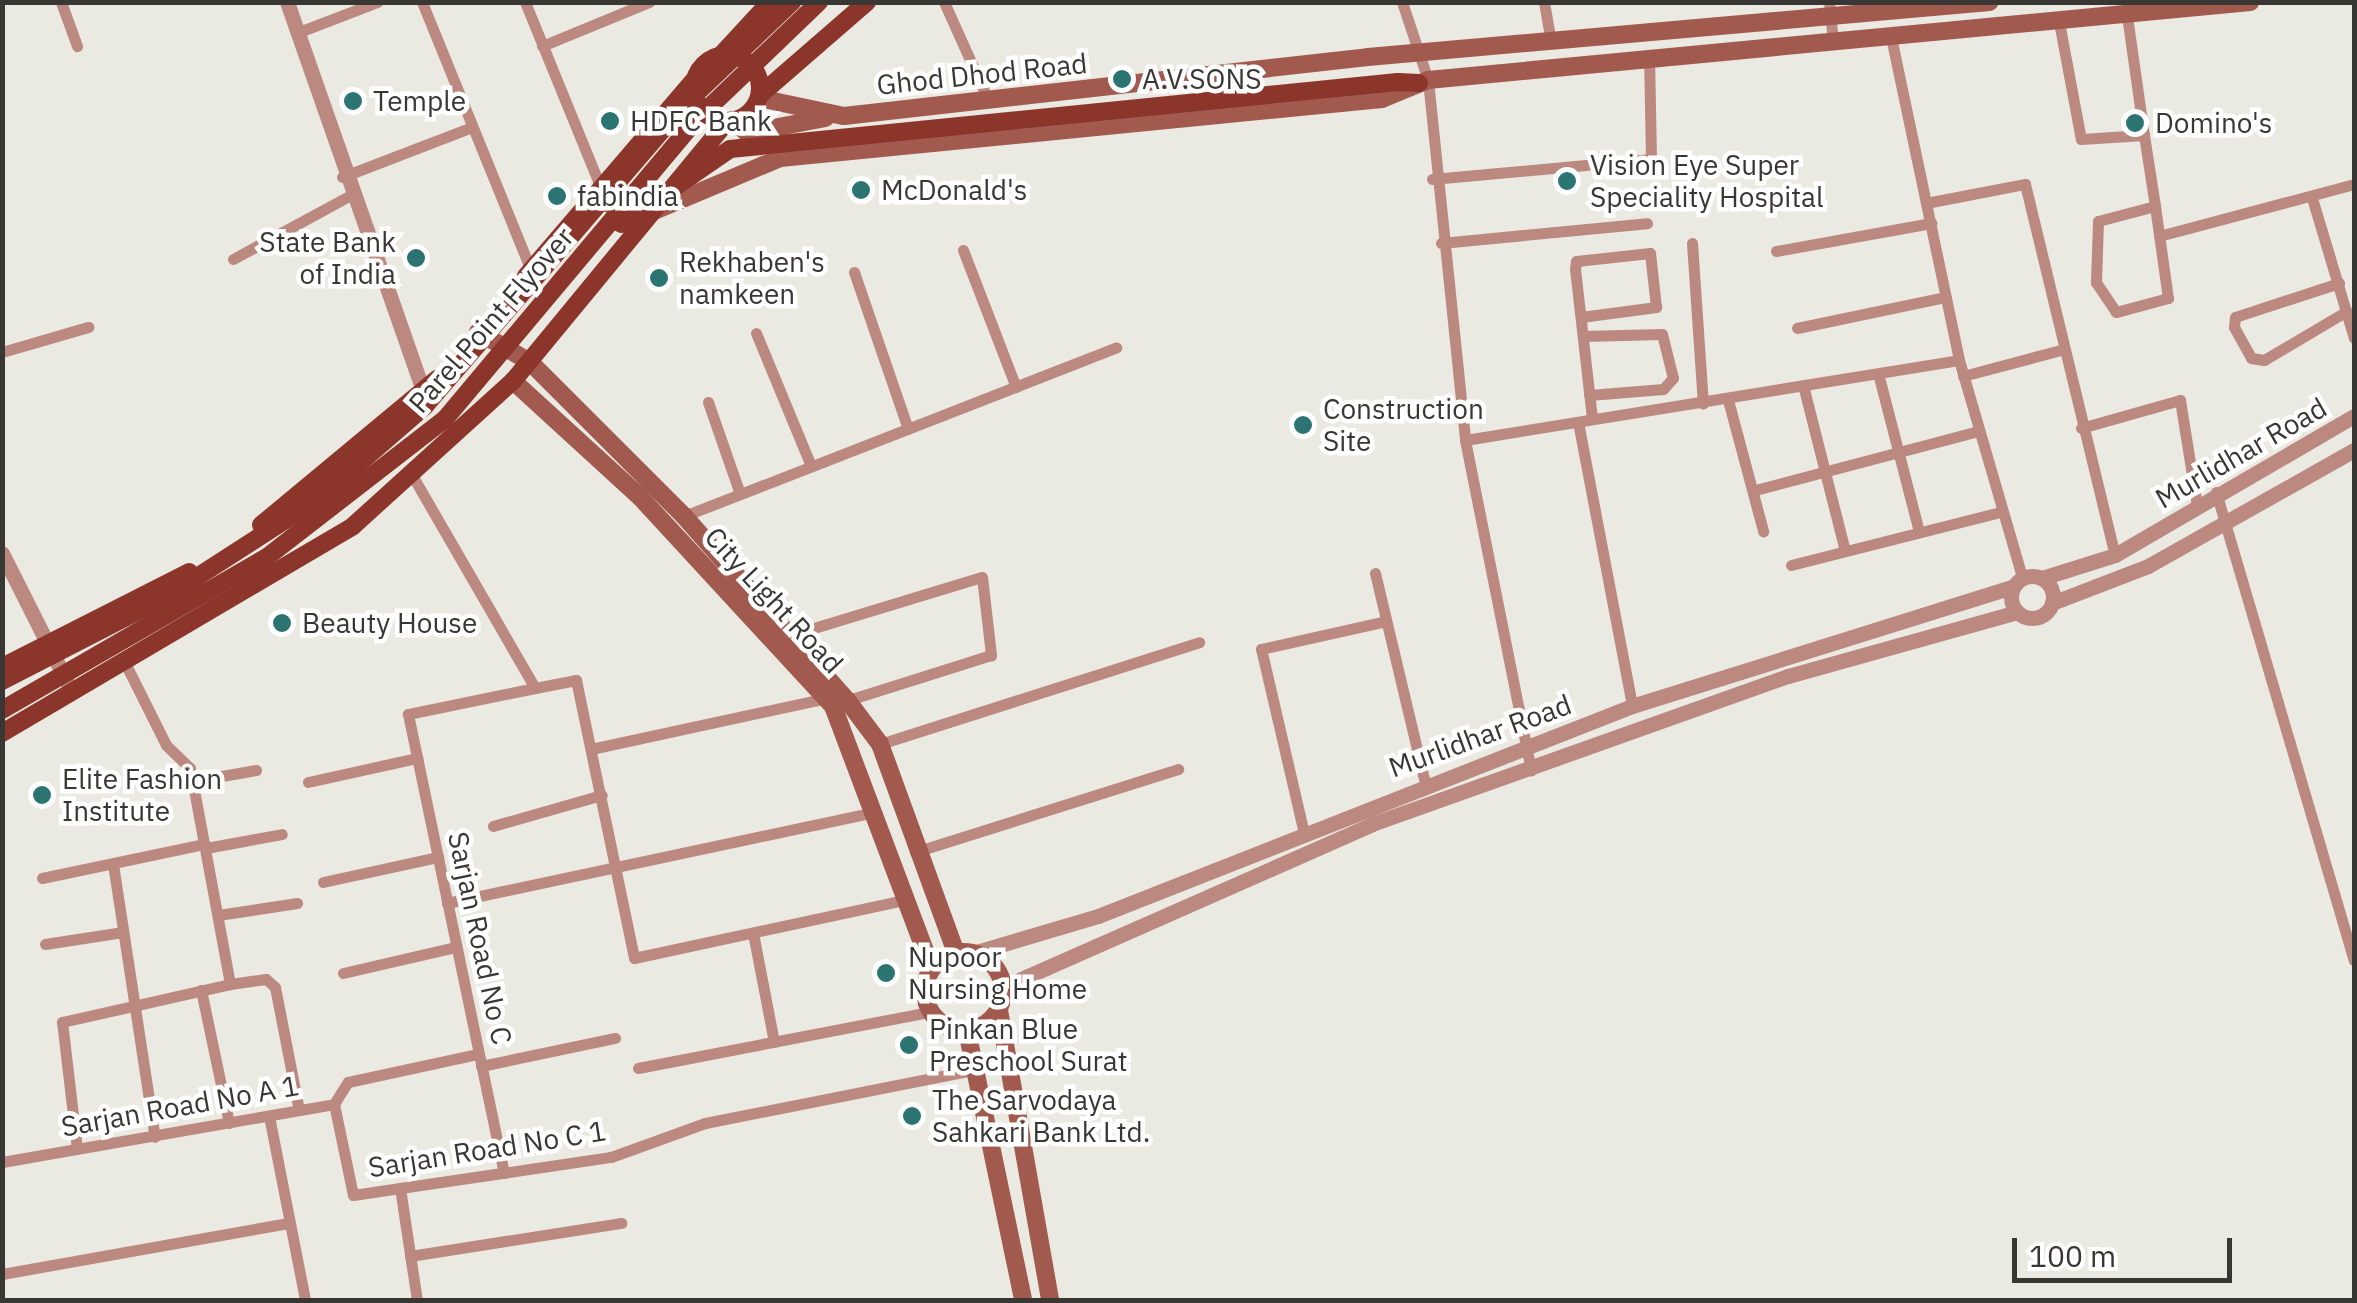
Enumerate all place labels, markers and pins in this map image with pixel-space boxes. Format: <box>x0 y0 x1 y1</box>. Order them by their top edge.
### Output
place label: A.V.SONS <box>1142 62 1261 96</box>
marker: A.V.SONS <box>1111 68 1133 90</box>
place label: Temple <box>373 84 466 118</box>
marker: Temple <box>342 90 364 112</box>
place label: HDFC Bank <box>630 104 772 138</box>
place label: Domino's <box>2155 106 2272 140</box>
marker: HDFC Bank <box>599 110 621 132</box>
marker: Domino's <box>2124 112 2146 134</box>
place label: Vision Eye Super Speciality Hospital <box>1590 148 1824 214</box>
marker: Vision Eye Super Speciality Hospital <box>1554 168 1580 194</box>
place label: McDonald's <box>881 173 1027 207</box>
place label: fabindia <box>577 179 678 213</box>
marker: McDonald's <box>850 179 872 201</box>
marker: fabindia <box>546 185 568 207</box>
place label: State Bank of India <box>259 225 396 291</box>
place label: Rekhaben's namkeen <box>679 245 825 311</box>
marker: State Bank of India <box>405 247 427 269</box>
marker: Rekhaben's namkeen <box>648 267 670 289</box>
place label: Construction Site <box>1323 392 1484 458</box>
marker: Construction Site <box>1292 414 1314 436</box>
place label: Beauty House <box>302 606 477 640</box>
marker: Beauty House <box>271 612 293 634</box>
place label: Elite Fashion Institute <box>62 762 222 828</box>
marker: Elite Fashion Institute <box>31 784 53 806</box>
place label: Nupoor Nursing Home <box>908 940 1087 1006</box>
marker: Nupoor Nursing Home <box>873 960 899 986</box>
place label: Pinkan Blue Preschool Surat <box>929 1012 1128 1078</box>
marker: Pinkan Blue Preschool Surat <box>898 1034 920 1056</box>
place label: The Sarvodaya Sahkari Bank Ltd. <box>932 1083 1150 1149</box>
marker: The Sarvodaya Sahkari Bank Ltd. <box>901 1105 923 1127</box>

